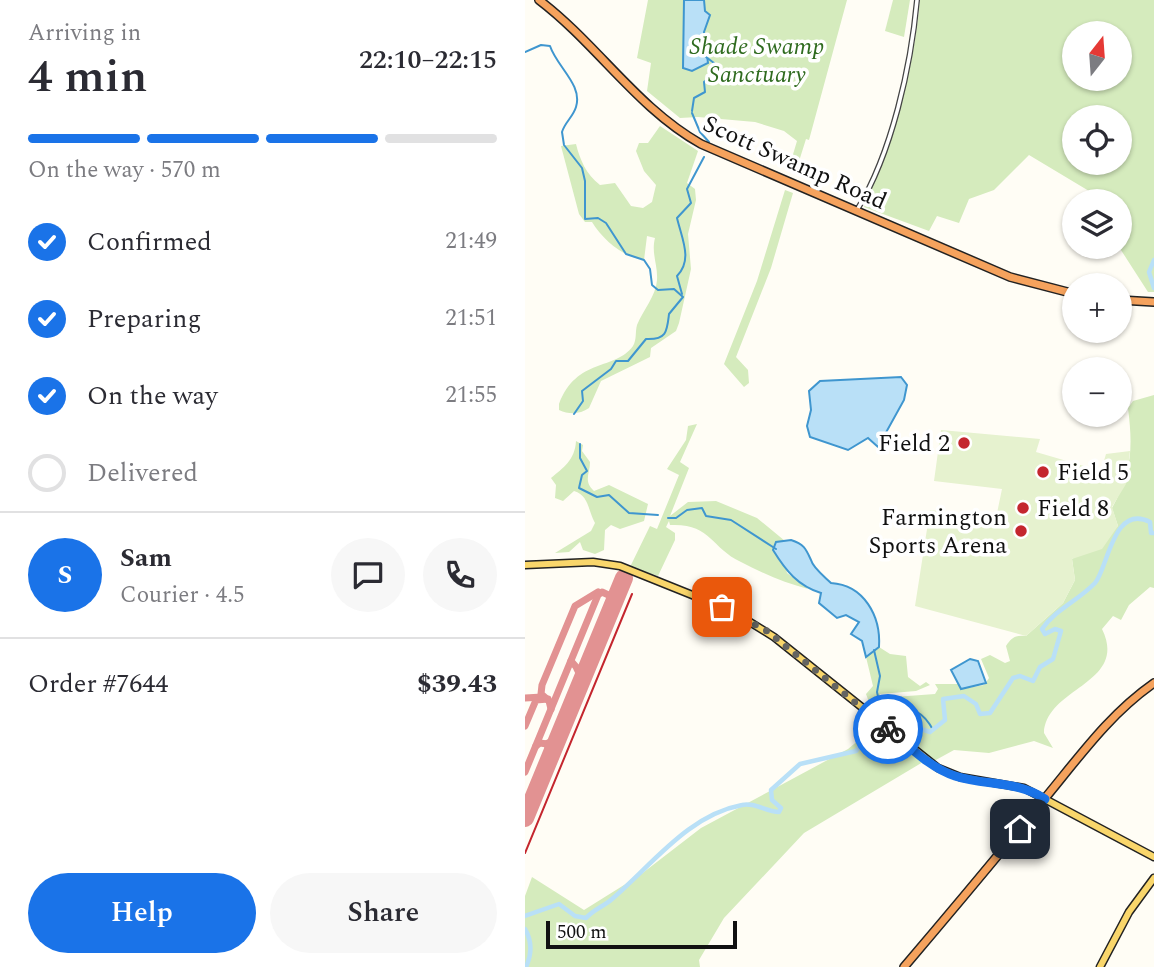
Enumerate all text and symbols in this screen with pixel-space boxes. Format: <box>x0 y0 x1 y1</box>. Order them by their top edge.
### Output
text: Arriving in <box>28 16 141 51</box>
north arrow <box>1062 21 1132 91</box>
map controls <box>1062 21 1132 427</box>
park label: Shade Swamp Sanctuary <box>690 29 824 93</box>
text: 22:10–22:15 <box>359 40 497 80</box>
text: 4 min <box>28 42 147 112</box>
button: locate <box>1062 105 1132 175</box>
street label: Scott Swamp Road <box>697 106 892 220</box>
text: On the way · 570 m <box>28 153 221 188</box>
button: layers <box>1062 189 1132 259</box>
text: Confirmed <box>87 222 212 262</box>
icon: check <box>28 223 66 261</box>
text: 21:49 <box>445 224 497 259</box>
button: + <box>1062 273 1132 343</box>
text: Preparing <box>87 299 201 339</box>
icon: check <box>28 300 66 338</box>
text: 21:51 <box>445 301 497 336</box>
button: − <box>1062 357 1132 427</box>
text: On the way <box>87 376 218 416</box>
icon: check <box>28 377 66 415</box>
text: 21:55 <box>445 378 497 413</box>
place label: Field 2 <box>878 426 950 462</box>
marker: Field 2 <box>956 435 972 451</box>
text: Delivered <box>87 453 198 493</box>
place label: Field 5 <box>1057 455 1129 491</box>
marker: Field 5 <box>1035 464 1051 480</box>
place label: Field 8 <box>1037 491 1109 527</box>
place label: Farmington Sports Arena <box>868 500 1007 564</box>
marker: Field 8 <box>1015 500 1031 516</box>
marker: Farmington Sports Arena <box>1013 523 1029 539</box>
text: Sam <box>120 538 172 578</box>
button: chat <box>331 538 405 612</box>
button: phone <box>423 538 497 612</box>
text: S <box>58 555 72 595</box>
pin <box>692 577 752 637</box>
text: Courier · 4.5 <box>120 578 245 613</box>
icon: bag <box>703 588 741 626</box>
text: Order #7644 <box>28 664 168 704</box>
text: $39.43 <box>417 664 497 704</box>
courier <box>853 694 923 764</box>
icon: bike <box>869 710 907 748</box>
pin <box>990 799 1050 859</box>
icon: home <box>1001 810 1039 848</box>
button: Help <box>28 873 256 953</box>
button: Share <box>270 873 497 953</box>
scale bar <box>546 918 737 950</box>
text: 500 m <box>557 918 607 947</box>

